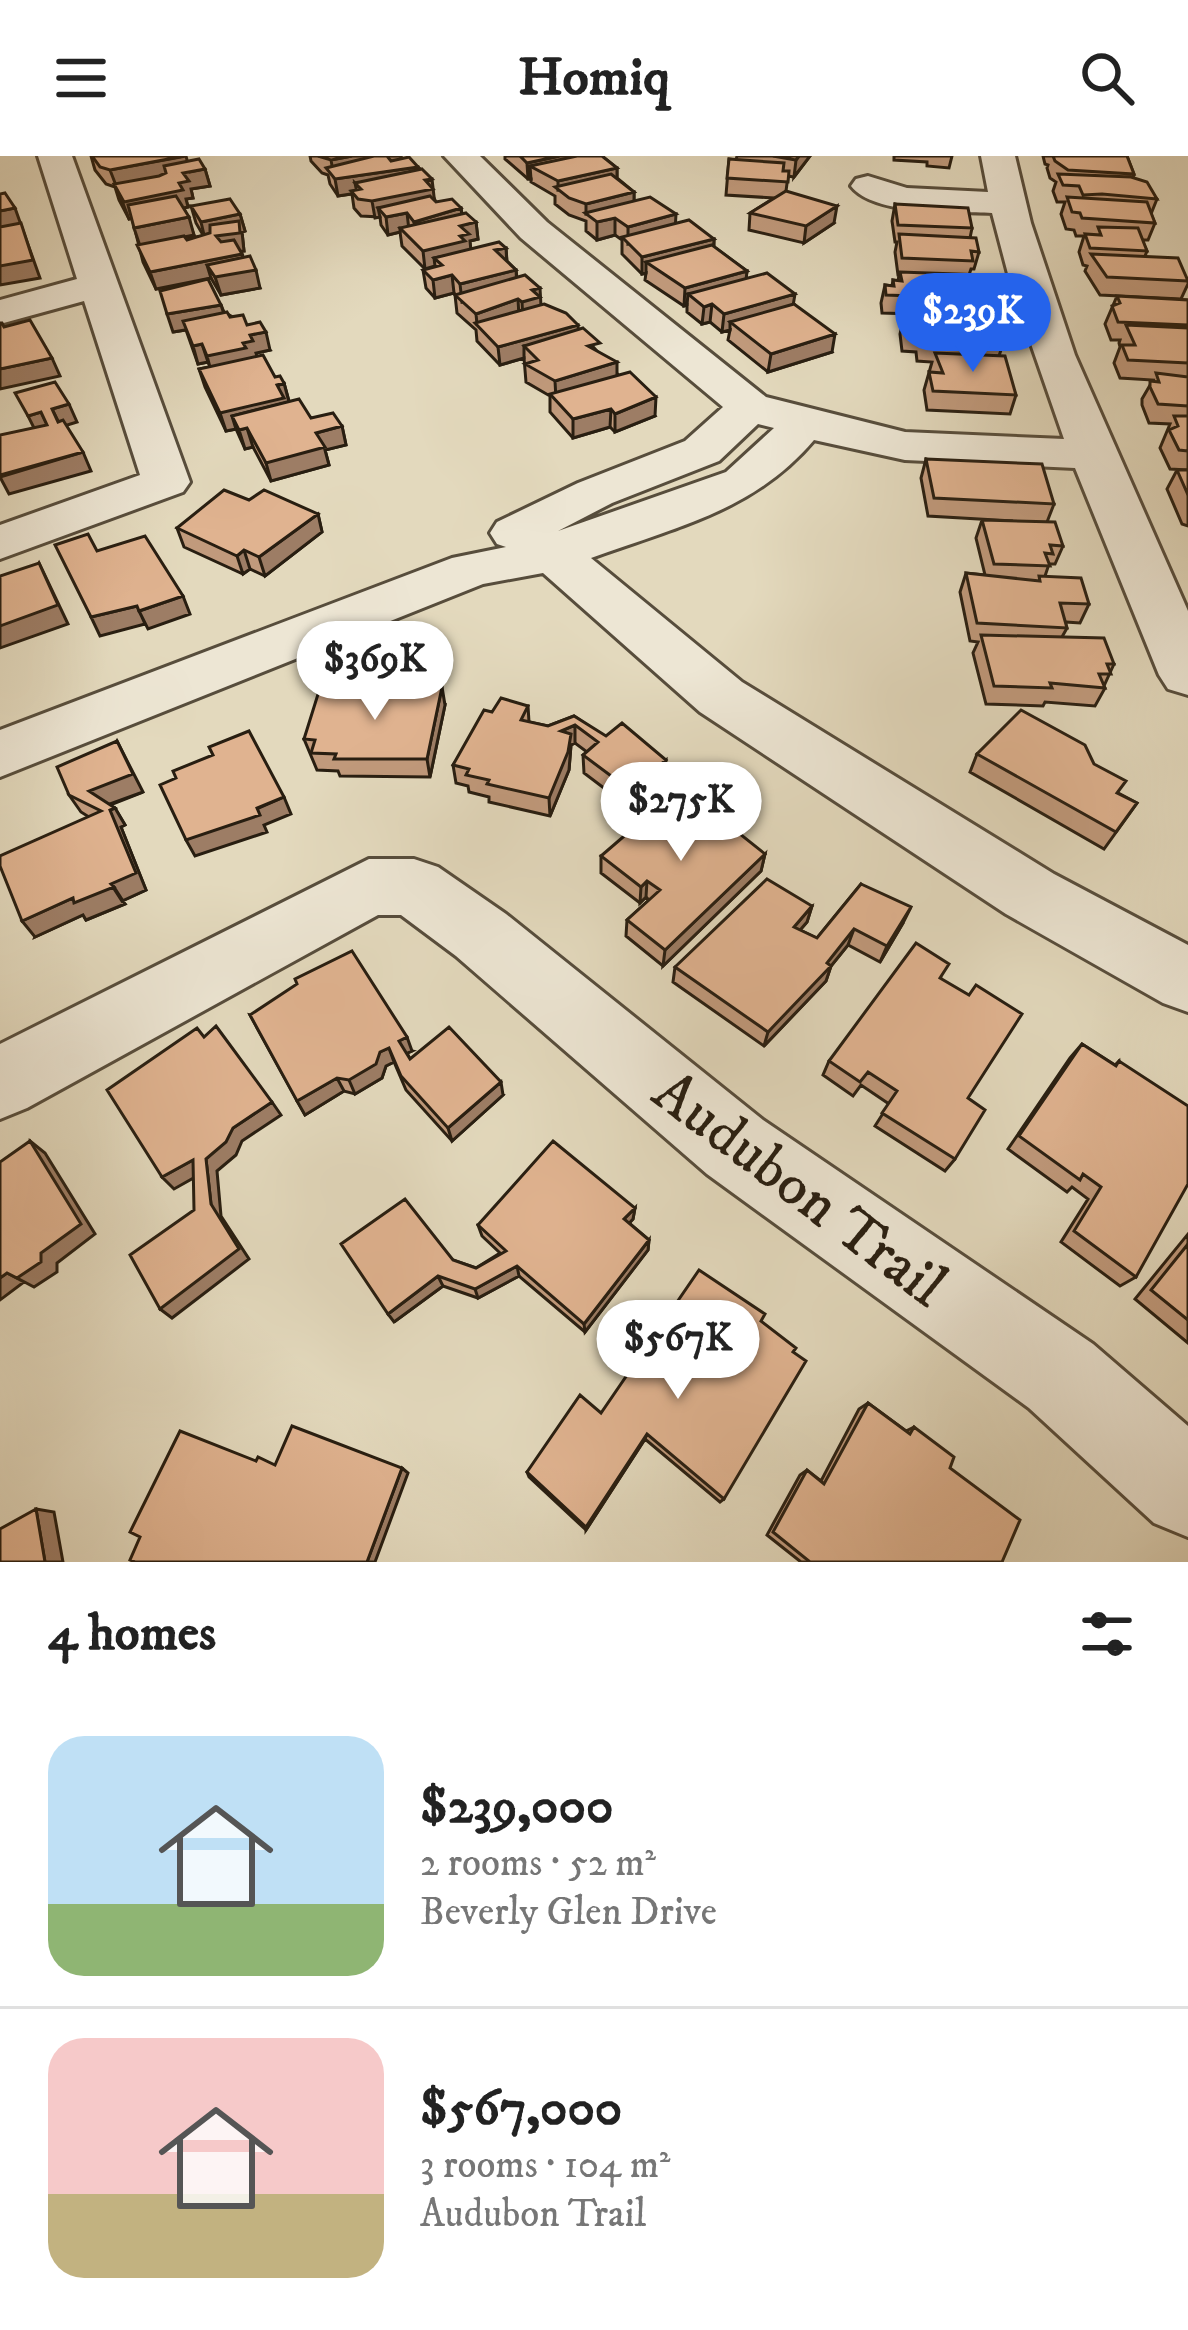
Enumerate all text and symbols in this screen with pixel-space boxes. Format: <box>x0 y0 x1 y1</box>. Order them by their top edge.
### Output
icon: menu <box>48 45 114 111</box>
text: Homiq <box>518 45 670 112</box>
icon: search <box>1074 45 1140 111</box>
pin: $239K <box>889 273 1057 375</box>
text: $239K <box>922 287 1024 336</box>
pin: $369K <box>291 621 459 723</box>
text: $369K <box>324 635 426 684</box>
pin: $275K <box>597 762 765 864</box>
text: $275K <box>628 776 734 825</box>
street label: Audubon Trail <box>637 1055 960 1325</box>
pin: $567K <box>594 1300 762 1402</box>
text: $567K <box>624 1314 732 1363</box>
icon: filters <box>1074 1601 1140 1667</box>
text: 4 homes <box>48 1602 216 1666</box>
text: $239,000 <box>420 1775 613 1839</box>
icon: home <box>144 1784 288 1928</box>
text: 2 rooms · 52 m² <box>420 1839 656 1888</box>
text: Beverly Glen Drive <box>420 1888 717 1937</box>
text: $567,000 <box>420 2077 622 2141</box>
icon: home <box>144 2086 288 2230</box>
text: 3 rooms · 104 m² <box>420 2141 670 2190</box>
text: Audubon Trail <box>420 2190 646 2239</box>

